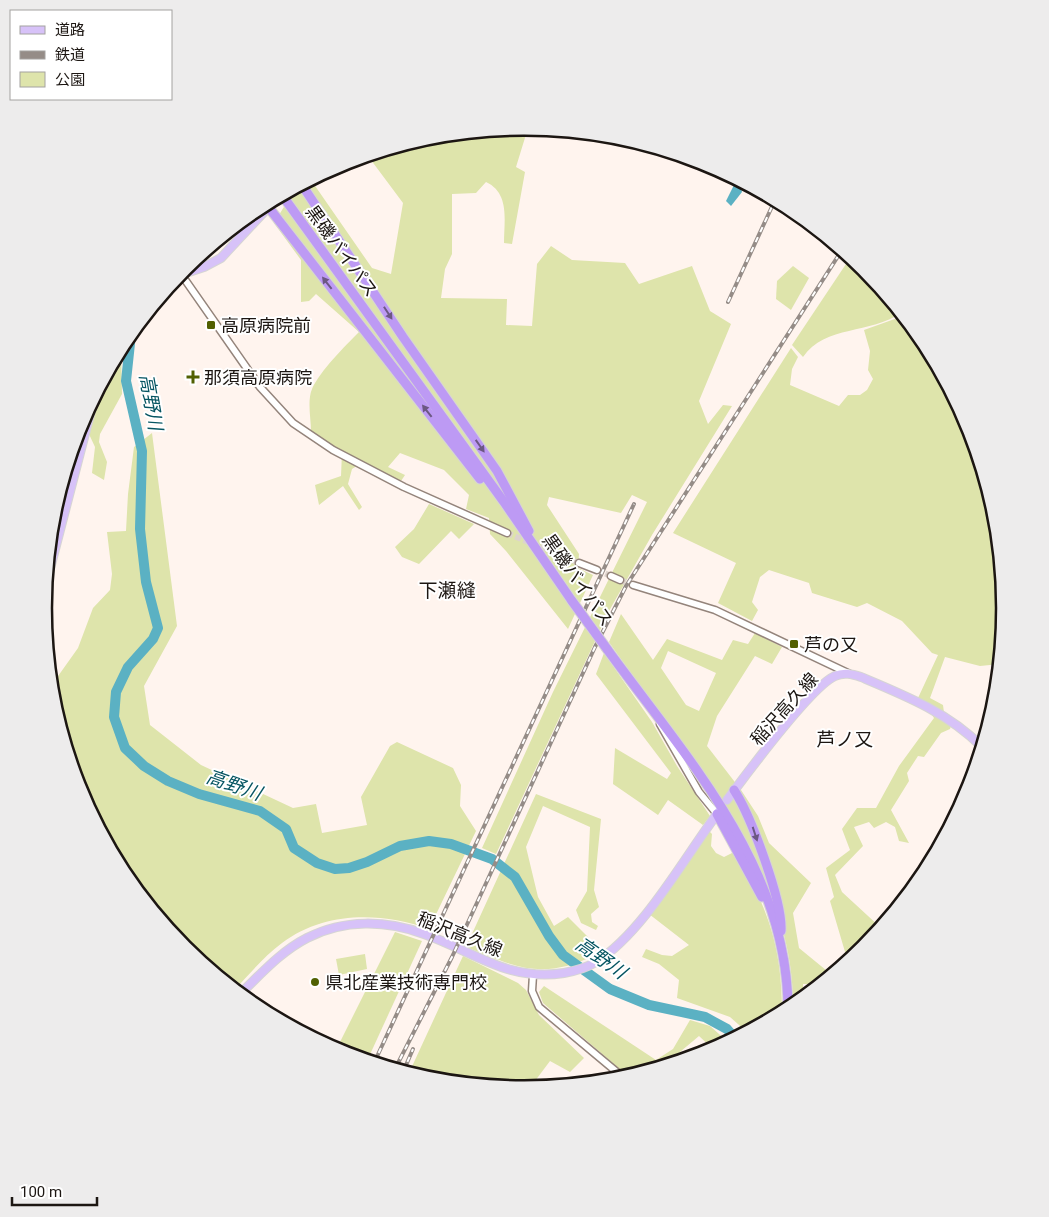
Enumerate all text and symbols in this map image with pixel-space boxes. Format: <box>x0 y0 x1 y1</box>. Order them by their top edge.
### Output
legend <box>10 10 172 100</box>
text: 道路 <box>55 21 85 39</box>
text: 鉄道 <box>55 46 85 64</box>
text: 公園 <box>55 71 85 89</box>
street label: 黒磯バイパス <box>302 201 382 301</box>
one-way arrow <box>322 277 333 290</box>
one-way arrow <box>383 306 393 319</box>
place label: 高原病院前 <box>221 315 311 336</box>
marker: 高原病院前 <box>205 319 217 331</box>
place label: 那須高原病院 <box>204 367 312 388</box>
marker: 那須高原病院 <box>186 370 200 384</box>
water label: 高野川 <box>135 372 168 434</box>
one-way arrow <box>422 405 433 418</box>
one-way arrow <box>475 439 485 453</box>
street label: 黒磯バイパス <box>539 530 617 630</box>
district label: 下瀬縫 <box>418 579 476 602</box>
place label: 芦の又 <box>804 634 858 655</box>
marker: 芦の又 <box>788 638 800 650</box>
street label: 稲沢高久線 <box>746 669 822 749</box>
district label: 芦ノ又 <box>816 728 874 751</box>
water label: 高野川 <box>203 765 267 806</box>
one-way arrow <box>751 827 759 842</box>
street label: 稲沢高久線 <box>414 907 506 961</box>
water label: 高野川 <box>571 932 633 985</box>
place label: 県北産業技術専門校 <box>325 972 487 993</box>
marker: 県北産業技術専門校 <box>309 976 321 988</box>
scale bar <box>12 1174 98 1206</box>
text: 100 m <box>20 1183 62 1201</box>

